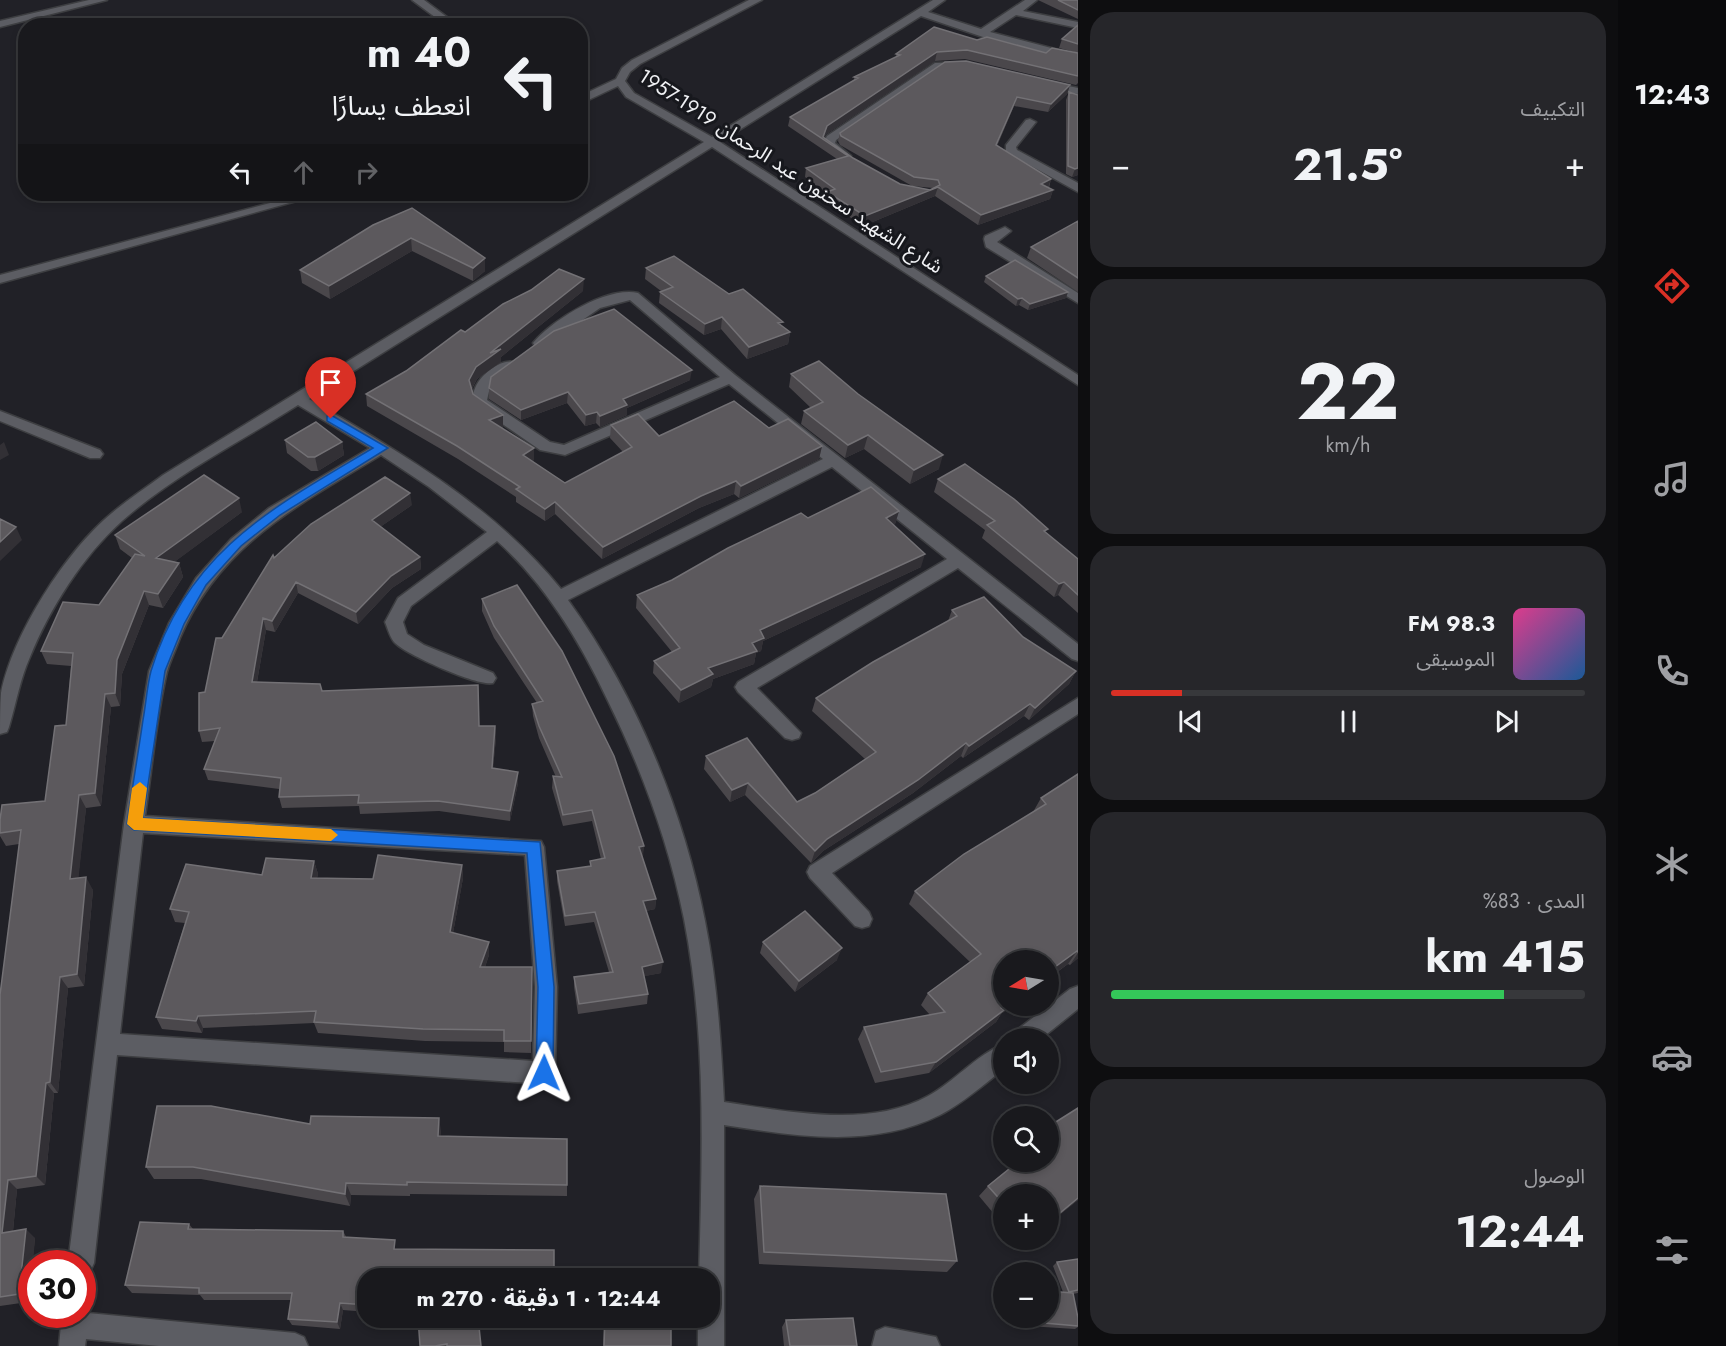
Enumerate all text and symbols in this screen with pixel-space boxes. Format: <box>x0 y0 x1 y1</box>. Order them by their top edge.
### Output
text: 40 m <box>367 22 471 83</box>
icon: left <box>492 42 570 120</box>
street label: شارع الشهيد سحنون عبد الرحمان 1919-1957 <box>633 62 949 281</box>
text: 12:43 <box>1634 75 1710 114</box>
text: انعطف يسارًا <box>332 86 471 125</box>
text: التكييف <box>1521 95 1585 124</box>
text: 21.5° <box>1293 132 1402 197</box>
text: − <box>1111 141 1130 188</box>
text: + <box>1565 141 1585 188</box>
icon: left <box>224 156 257 189</box>
icon: ahead <box>287 156 320 189</box>
icon: right <box>350 156 383 189</box>
icon: directions <box>1651 265 1693 307</box>
text: 22 <box>1297 336 1399 448</box>
pin <box>305 357 356 419</box>
icon: arrive <box>314 366 347 399</box>
text: km/h <box>1325 431 1371 460</box>
icon: music <box>1651 458 1693 500</box>
text: 98.3 FM <box>1408 607 1495 639</box>
text: الموسيقى <box>1416 645 1495 674</box>
icon: phone <box>1651 650 1693 692</box>
icon: previous <box>1174 705 1207 738</box>
icon: pause <box>1332 705 1365 738</box>
icon: next <box>1490 705 1523 738</box>
icon: climate <box>1651 843 1693 885</box>
text: المدى · 83% <box>1483 887 1585 916</box>
text: 415 km <box>1425 924 1585 989</box>
north arrow <box>993 950 1059 1016</box>
map controls <box>993 950 1059 1328</box>
button: sound <box>993 1028 1059 1094</box>
icon: car <box>1651 1036 1693 1078</box>
position arrow <box>512 1041 576 1105</box>
button: search <box>993 1106 1059 1172</box>
text: الوصول <box>1524 1162 1585 1191</box>
button: + <box>993 1184 1059 1250</box>
text: 12:44 <box>1455 1199 1585 1264</box>
icon: filters <box>1651 1229 1693 1271</box>
speed limit sign: 30 <box>18 1250 96 1328</box>
button: − <box>993 1262 1059 1328</box>
text: 12:44 · 1 دقيقة · 270 m <box>416 1282 661 1314</box>

